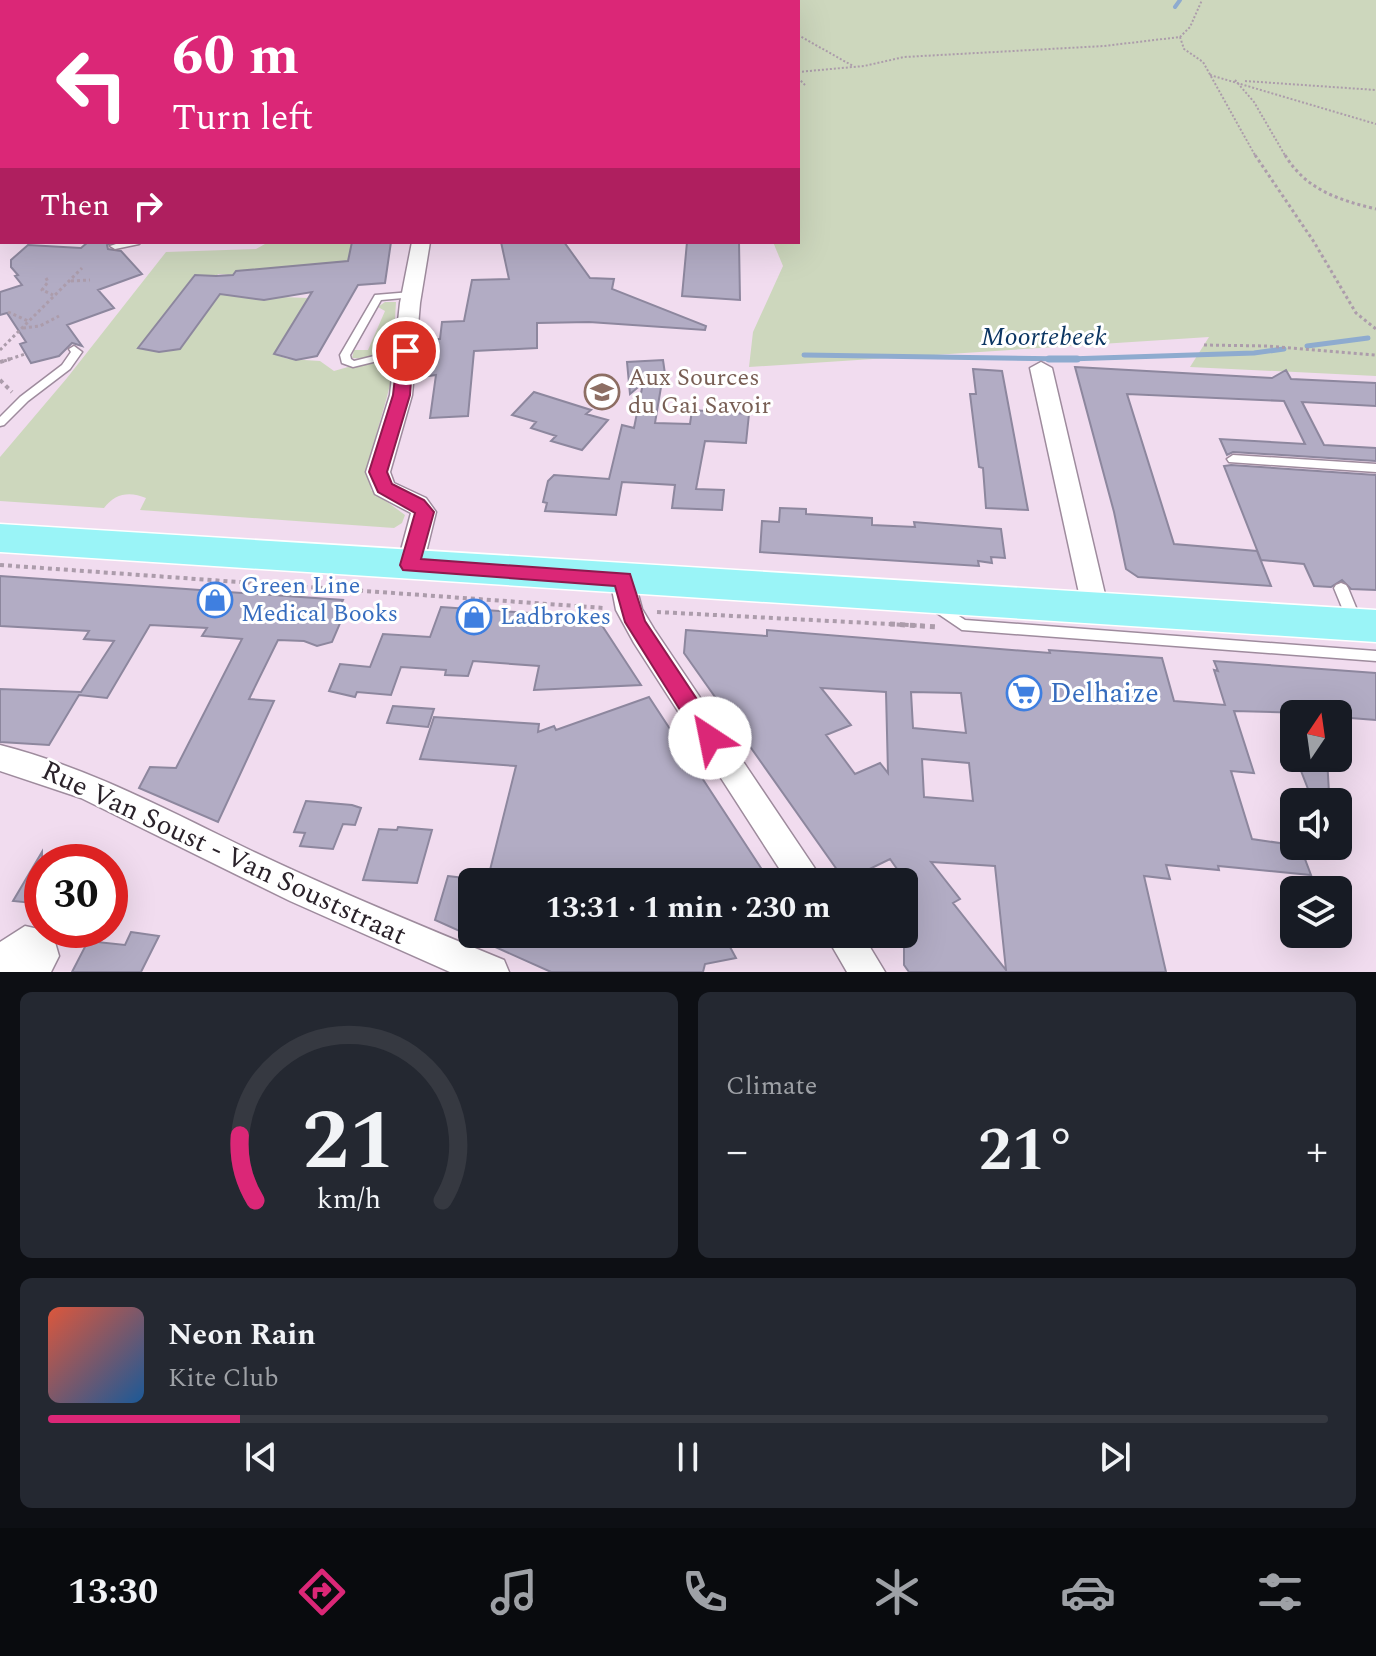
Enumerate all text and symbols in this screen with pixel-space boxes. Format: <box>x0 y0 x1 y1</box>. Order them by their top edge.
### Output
text: 60 m <box>172 14 299 99</box>
icon: left <box>40 32 144 136</box>
text: Turn left <box>172 91 313 146</box>
text: Then <box>40 183 110 229</box>
icon: right <box>126 184 170 228</box>
pin <box>372 317 440 385</box>
water label: Moortebeek <box>981 317 1107 357</box>
icon: arrive <box>384 329 428 373</box>
place label: Aux Sources du Gai Savoir <box>628 360 771 424</box>
school or university icon: Aux Sources du Gai Savoir <box>583 373 621 411</box>
place label: Green Line Medical Books <box>241 568 398 632</box>
shop icon: Green Line Medical Books <box>196 581 234 619</box>
shop icon: Ladbrokes <box>455 598 493 636</box>
place label: Ladbrokes <box>500 599 611 635</box>
place label: Delhaize <box>1050 672 1159 715</box>
supermarket icon: Delhaize <box>1005 674 1043 712</box>
position arrow <box>668 696 752 780</box>
north arrow <box>1280 700 1352 772</box>
map controls <box>1280 700 1352 948</box>
street label: Rue Van Soust - Van Souststraat <box>34 749 414 957</box>
button: sound <box>1280 788 1352 860</box>
speed limit sign: 30 <box>24 844 128 948</box>
button: layers <box>1280 876 1352 948</box>
text: 13:31 · 1 min · 230 m <box>545 885 831 931</box>
text: Climate <box>726 1066 817 1106</box>
text: 21 <box>302 1079 396 1206</box>
text: 21° <box>978 1105 1076 1197</box>
text: − <box>726 1118 748 1185</box>
text: + <box>1306 1118 1328 1185</box>
text: km/h <box>317 1178 381 1221</box>
text: Neon Rain <box>168 1312 316 1358</box>
text: Kite Club <box>168 1358 279 1398</box>
icon: previous <box>239 1435 283 1479</box>
icon: pause <box>666 1435 710 1479</box>
icon: next <box>1093 1435 1137 1479</box>
icon: directions <box>294 1564 350 1620</box>
icon: music <box>486 1564 542 1620</box>
icon: phone <box>677 1564 733 1620</box>
icon: climate <box>869 1564 925 1620</box>
icon: car <box>1060 1564 1116 1620</box>
icon: filters <box>1252 1564 1308 1620</box>
text: 13:30 <box>68 1565 158 1620</box>

